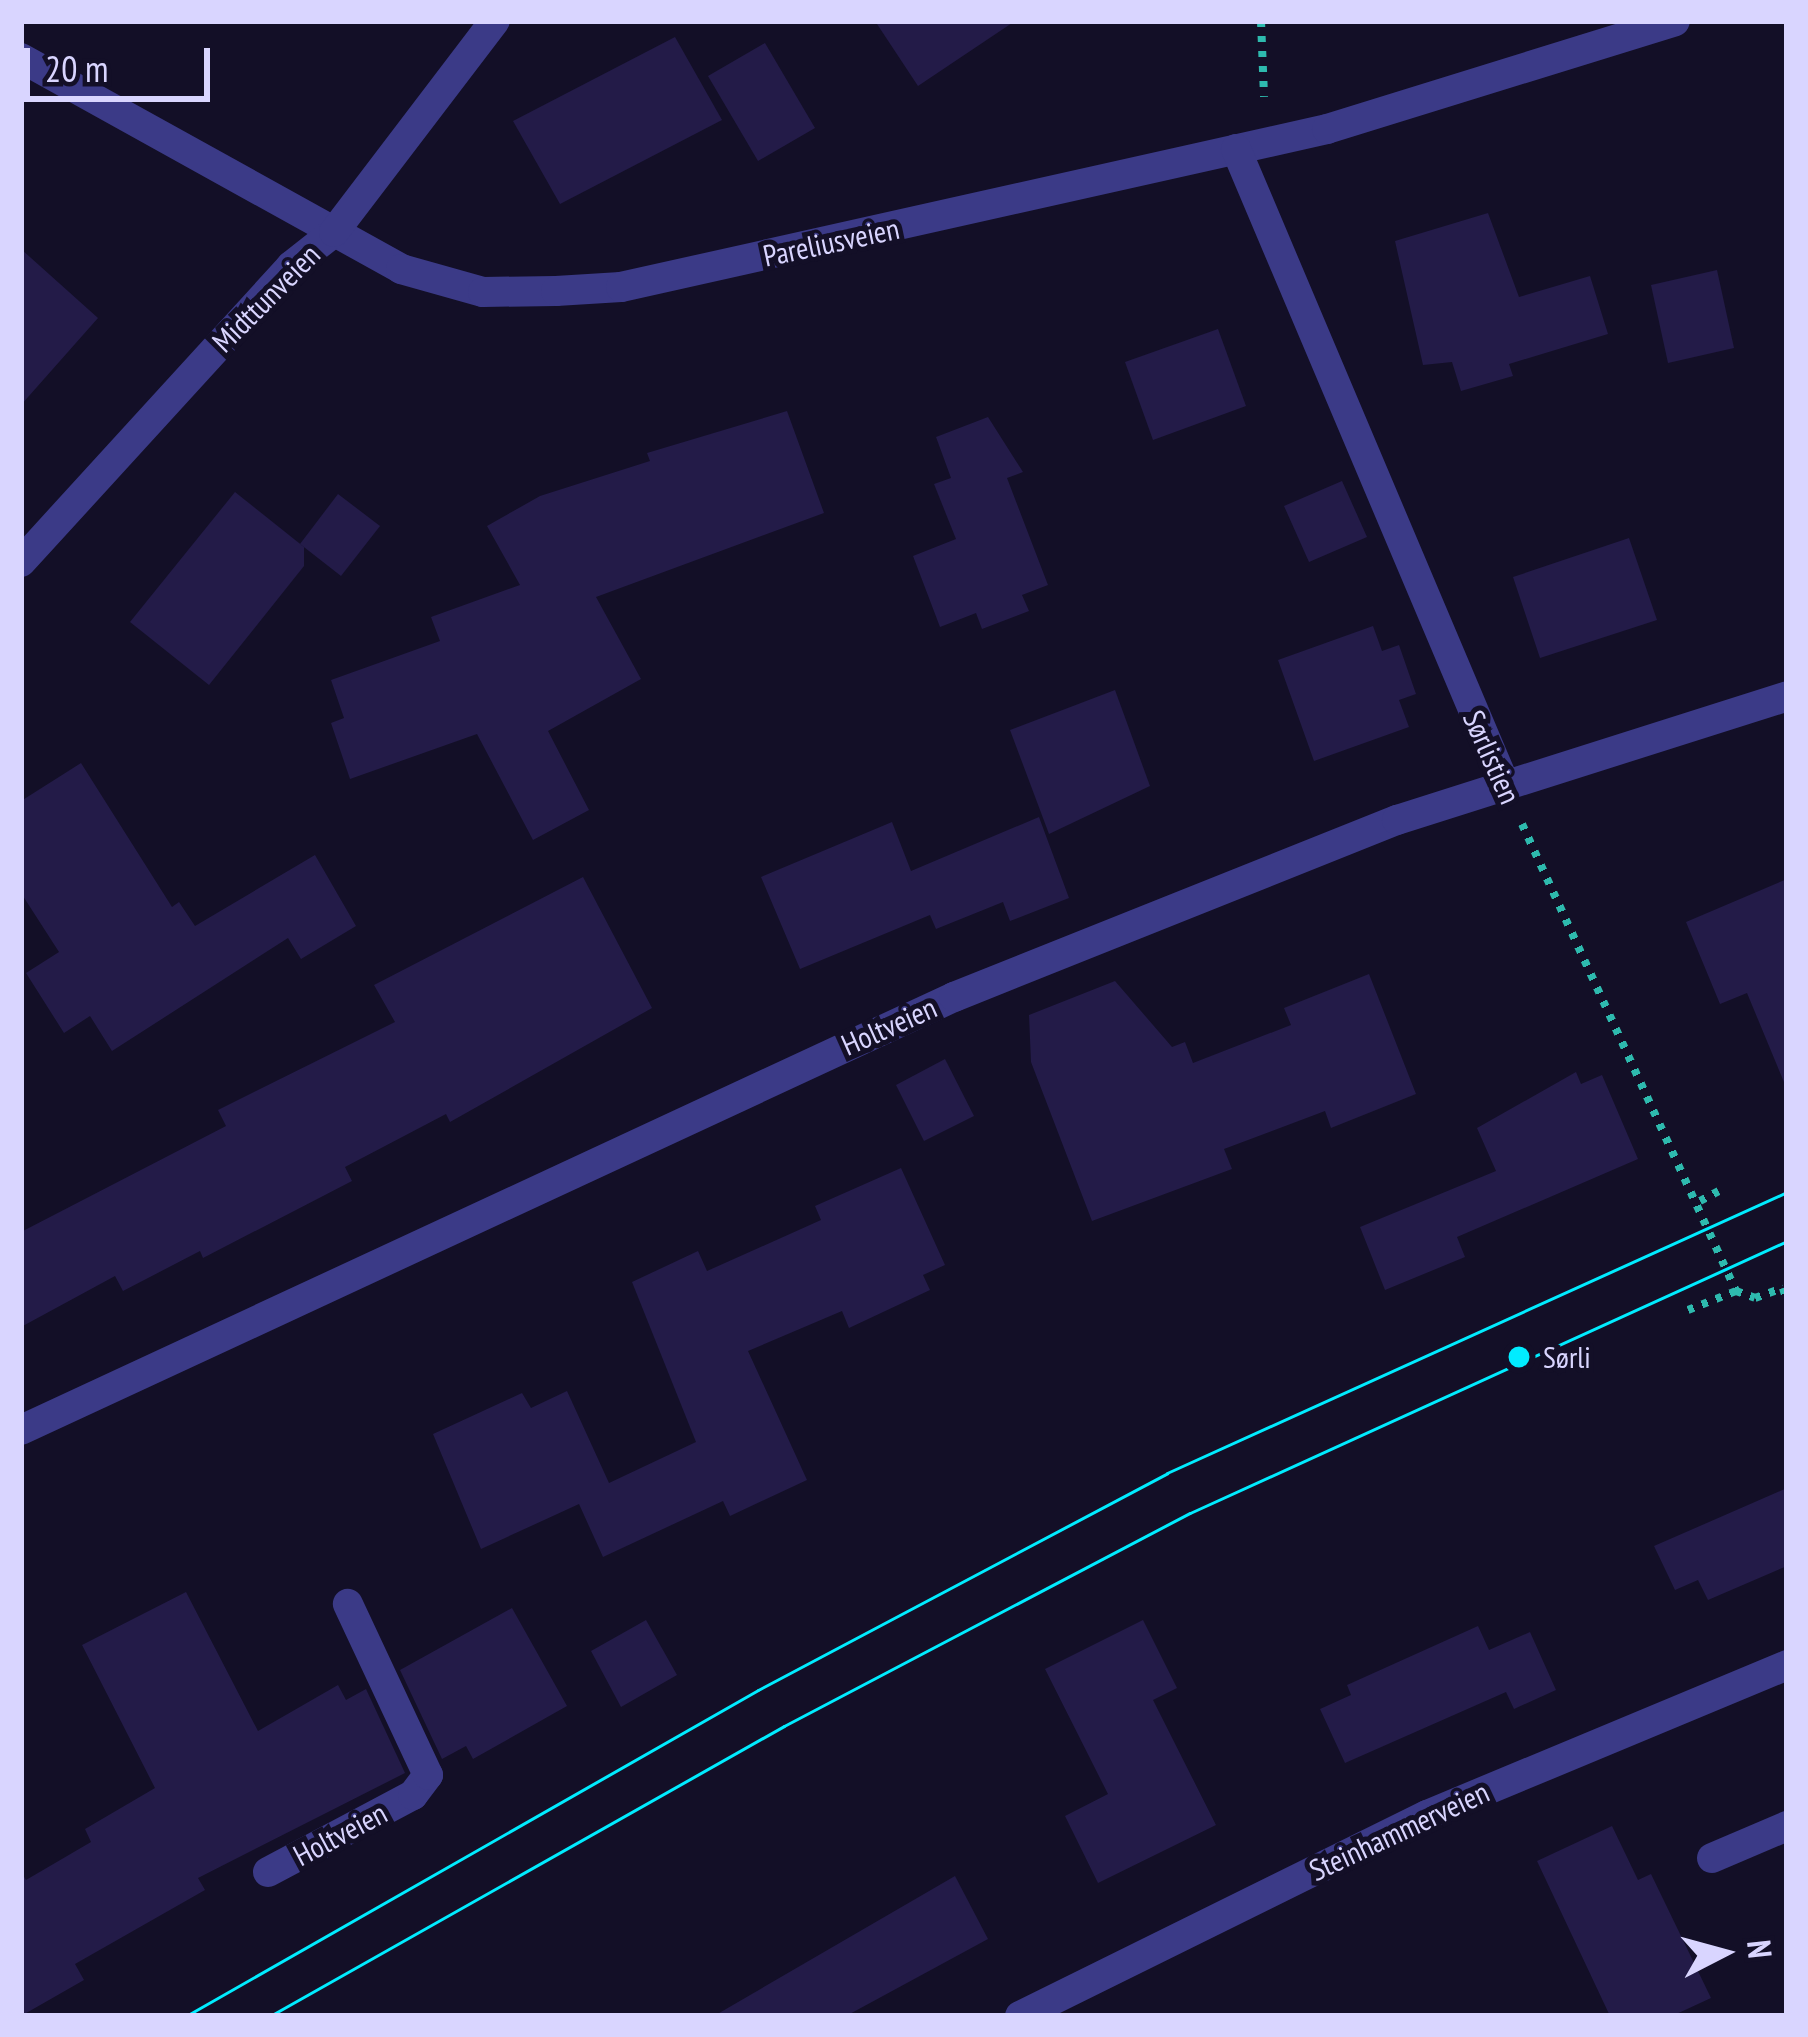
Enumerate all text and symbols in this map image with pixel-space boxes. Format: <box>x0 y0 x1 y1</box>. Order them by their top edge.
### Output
scale bar <box>30 24 216 98</box>
text: 20 m <box>45 45 108 92</box>
street label: Pareliusveien <box>760 210 902 274</box>
street label: Midttunveien <box>205 237 327 359</box>
street label: Sørlistien <box>1456 705 1528 809</box>
street label: Holtveien <box>836 989 942 1063</box>
place label: Sørli <box>1543 1339 1591 1375</box>
marker: Sørli <box>1506 1344 1532 1370</box>
street label: Steinhammerveien <box>1304 1774 1494 1888</box>
street label: Holtveien <box>287 1795 393 1873</box>
north arrow <box>1664 1893 1784 2013</box>
text: N <box>1738 1938 1783 1960</box>

